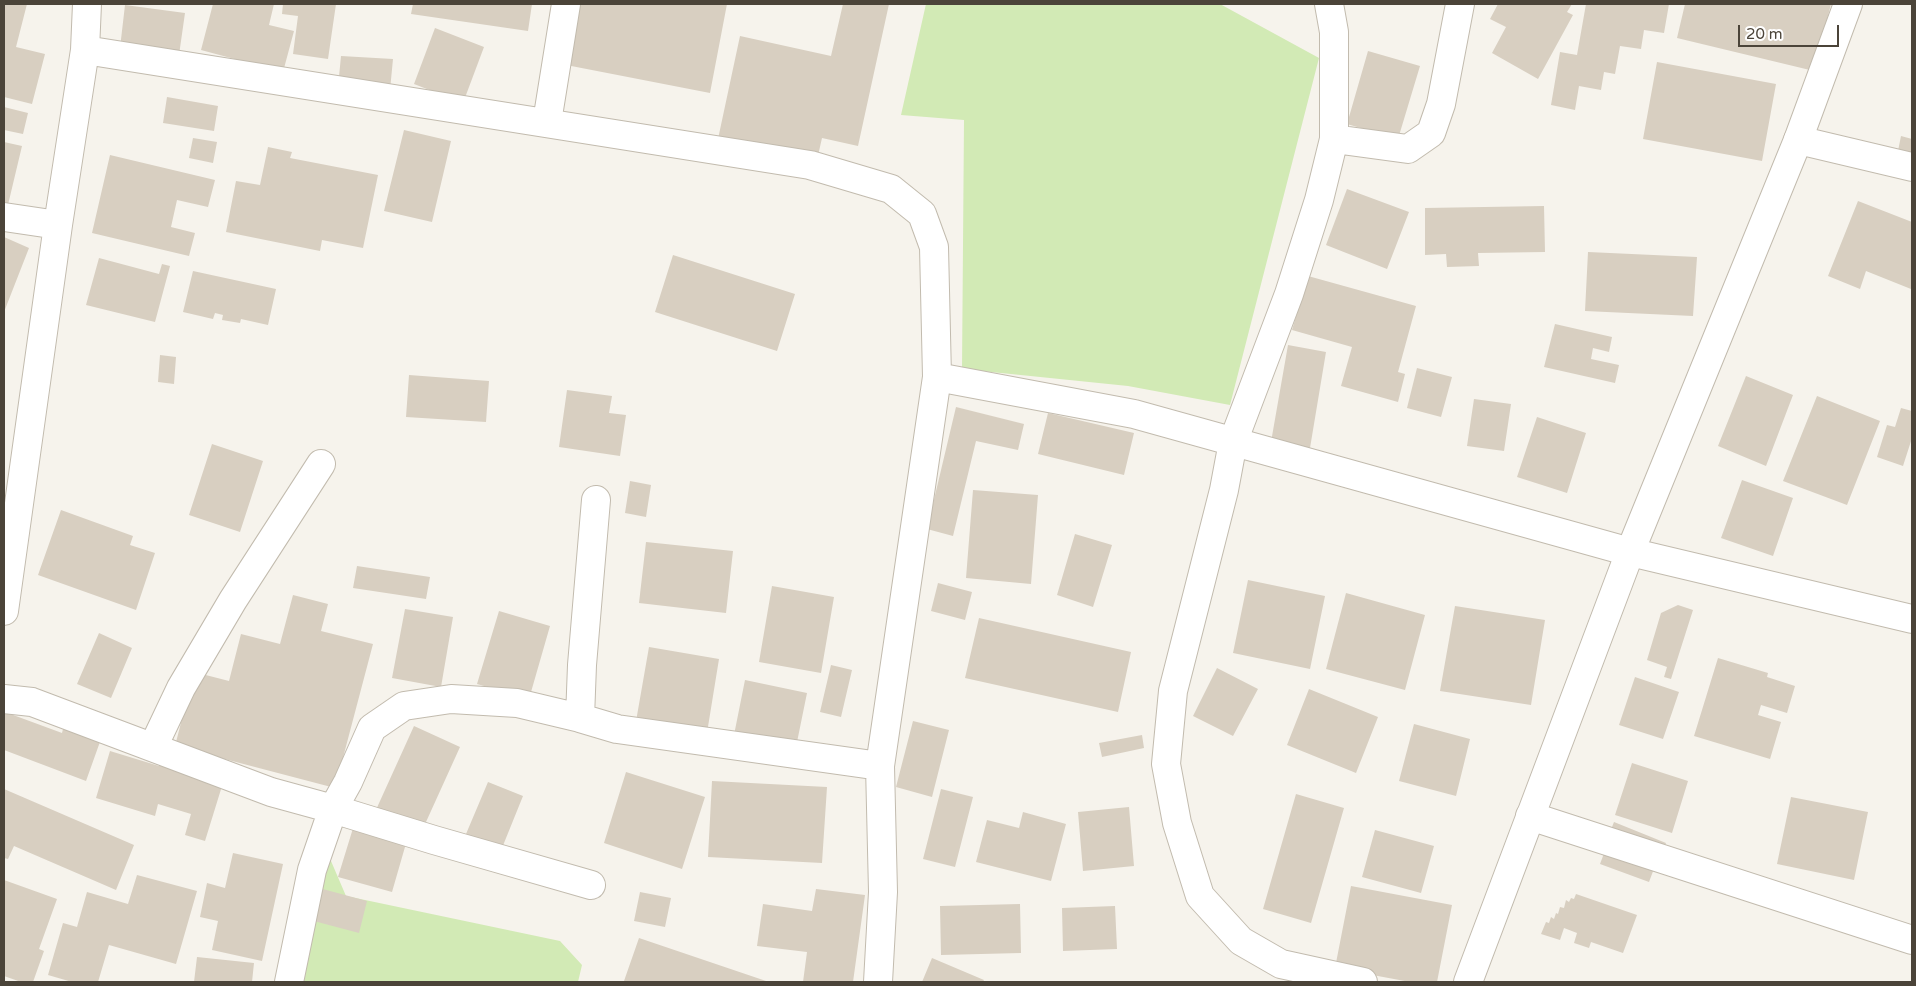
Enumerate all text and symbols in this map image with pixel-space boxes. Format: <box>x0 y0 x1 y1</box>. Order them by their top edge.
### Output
scale bar <box>1741 15 1842 47</box>
text: 20 m <box>1746 25 1783 43</box>

